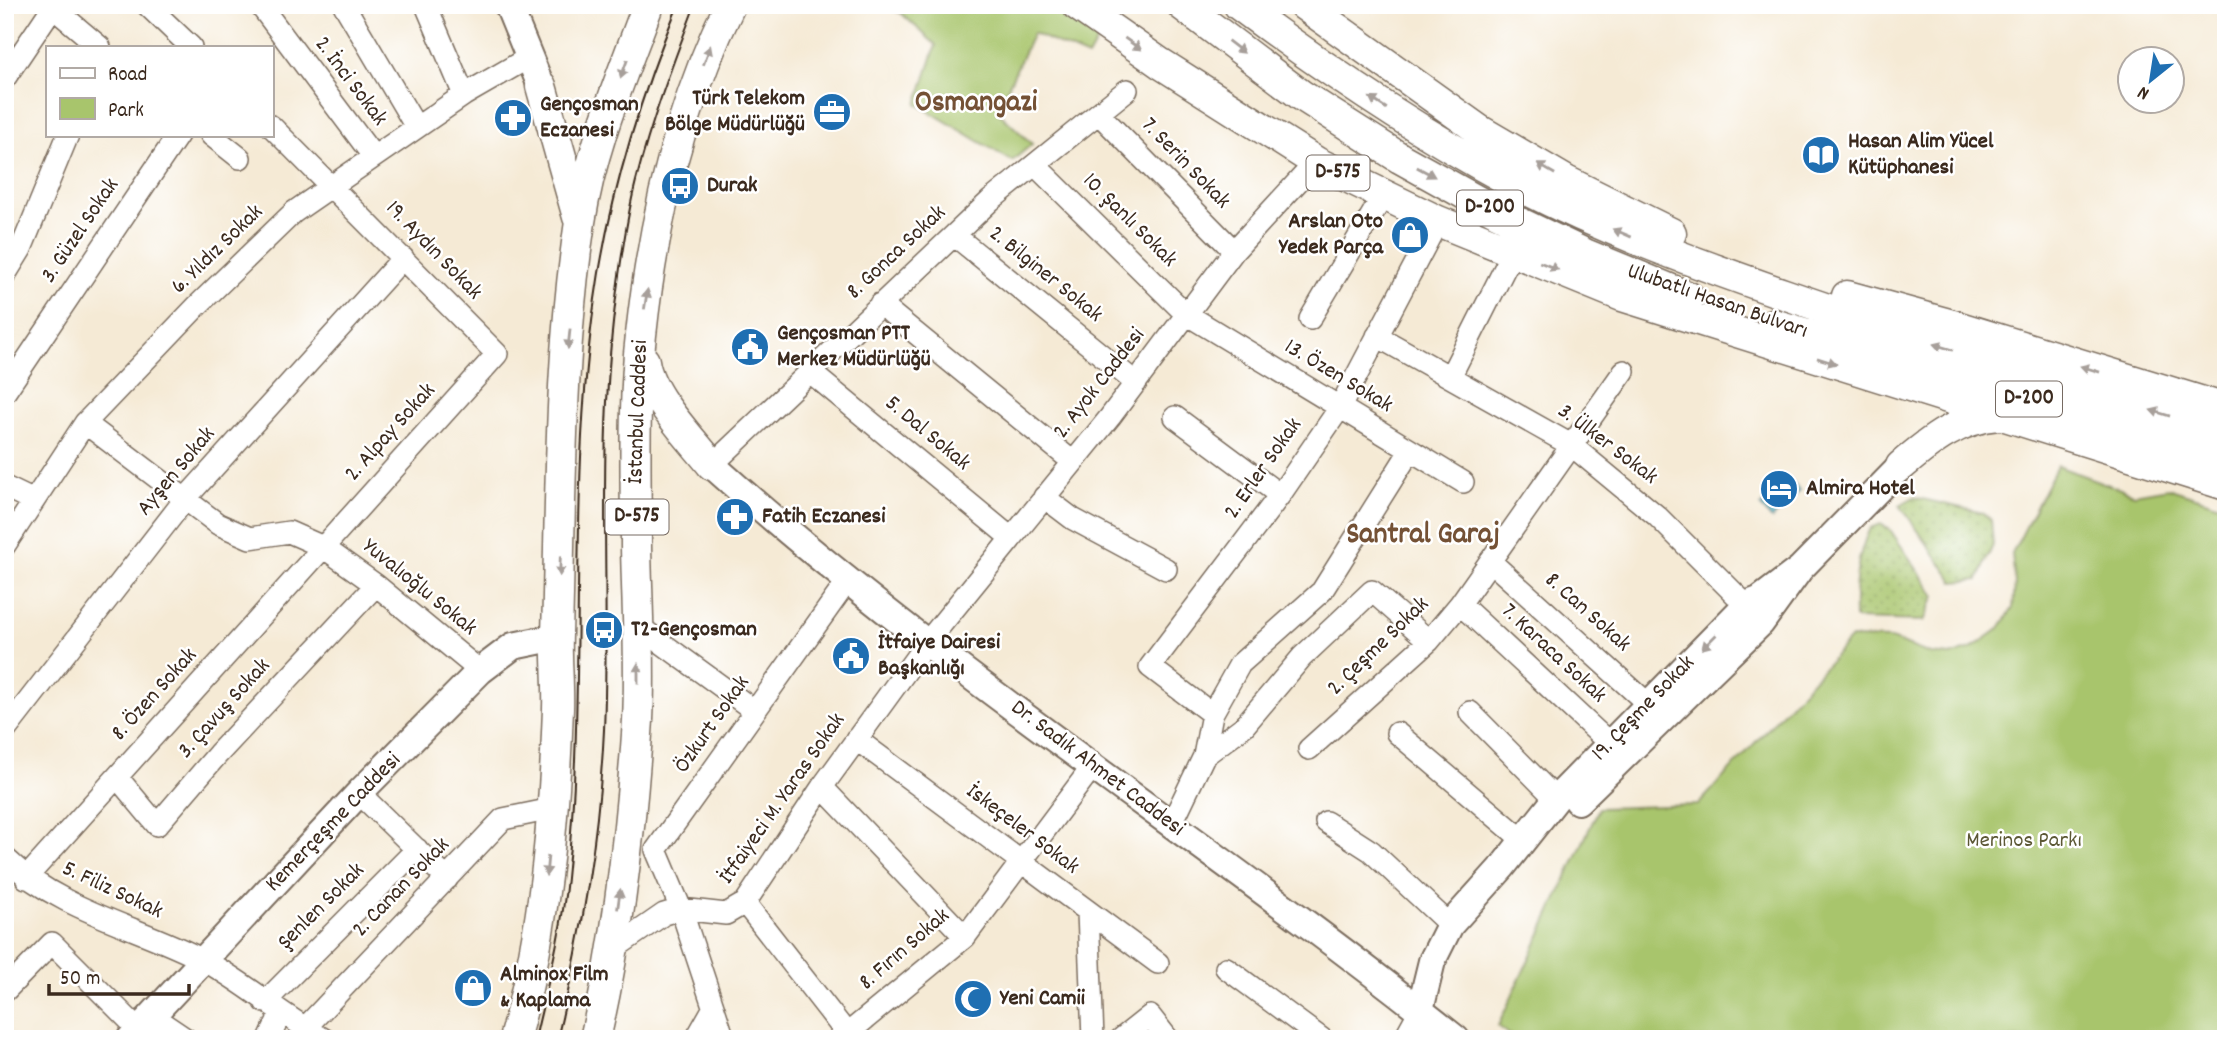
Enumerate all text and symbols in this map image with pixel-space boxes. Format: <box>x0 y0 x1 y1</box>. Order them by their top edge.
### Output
street label: 2. İnci Sokak <box>305 30 395 134</box>
one-way arrow <box>1124 37 1142 51</box>
one-way arrow <box>1227 39 1245 53</box>
one-way arrow <box>702 44 713 65</box>
legend <box>46 46 273 136</box>
north arrow <box>2116 46 2186 116</box>
one-way arrow <box>619 59 630 80</box>
text: Road <box>108 61 147 91</box>
text: N <box>2133 78 2155 106</box>
place label: Türk Telekom Bölge Müdürlüğü <box>665 83 805 142</box>
district label: Osmangazi <box>915 83 1038 126</box>
place label: Gençosman Eczanesi <box>540 89 639 148</box>
office icon: Türk Telekom Bölge Müdürlüğü <box>811 91 853 133</box>
text: Park <box>108 97 144 127</box>
pharmacy icon: Gençosman Eczanesi <box>492 97 534 139</box>
one-way arrow <box>1368 97 1388 110</box>
street label: 7. Serin Sokak <box>1133 111 1237 217</box>
place label: Hasan Alim Yücel Kütüphanesi <box>1848 126 1994 185</box>
library icon: Hasan Alim Yücel Kütüphanesi <box>1800 134 1842 176</box>
road number: D-575 <box>1306 156 1370 190</box>
one-way arrow <box>1536 163 1555 175</box>
bus stop icon: Durak <box>659 165 701 207</box>
street label: 10. Şanlı Sokak <box>1074 166 1184 276</box>
one-way arrow <box>1416 166 1435 178</box>
place label: Durak <box>707 170 758 203</box>
street label: 3. Güzel Sokak <box>34 172 128 290</box>
road number: D-200 <box>1457 190 1523 226</box>
street label: 19. Aydın Sokak <box>377 194 489 308</box>
street label: 6. Yıldız Sokak <box>164 197 272 303</box>
street label: 8. Gonca Sokak <box>840 198 954 308</box>
place label: Arslan Oto Yedek Parça <box>1278 206 1384 265</box>
shop icon: Arslan Oto Yedek Parça <box>1389 214 1431 256</box>
street label: 2. Bilginer Sokak <box>981 219 1109 331</box>
one-way arrow <box>1611 227 1632 238</box>
street label: Ulubatlı Hasan Bulvarı <box>1622 256 1812 348</box>
one-way arrow <box>1538 261 1559 272</box>
one-way arrow <box>641 287 652 309</box>
place label: Gençosman PTT Merkez Müdürlüğü <box>777 318 931 377</box>
street label: 2. Ayok Caddesi <box>1046 321 1154 447</box>
public building icon: Gençosman PTT Merkez Müdürlüğü <box>729 326 771 368</box>
one-way arrow <box>563 328 574 350</box>
street label: 13. Özen Sokak <box>1277 332 1399 422</box>
street label: İstanbul Caddesi <box>620 339 658 485</box>
one-way arrow <box>1932 341 1953 352</box>
one-way arrow <box>1816 357 1837 367</box>
one-way arrow <box>2079 363 2100 373</box>
street label: 2. Alpay Sokak <box>338 376 444 490</box>
road number: D-200 <box>1996 382 2062 416</box>
street label: 5. Dal Sokak <box>877 388 977 480</box>
street label: 3. Ülker Sokak <box>1550 396 1664 494</box>
one-way arrow <box>2150 408 2171 418</box>
street label: 2. Erler Sokak <box>1217 411 1311 527</box>
street label: Ayşen Sokak <box>130 420 224 524</box>
hotel icon: Almira Hotel <box>1758 468 1800 510</box>
place label: Almira Hotel <box>1806 473 1915 506</box>
pharmacy icon: Fatih Eczanesi <box>714 496 756 538</box>
road number: D-575 <box>606 500 668 534</box>
place label: Fatih Eczanesi <box>762 501 886 534</box>
district label: Santral Garaj <box>1346 515 1500 558</box>
street label: Yuvalıoğlu Sokak <box>354 531 484 645</box>
one-way arrow <box>554 555 565 577</box>
street label: 8. Can Sokak <box>1536 565 1638 661</box>
street label: 2. Çeşme Sokak <box>1320 590 1438 704</box>
street label: 7. Karaca Sokak <box>1493 596 1613 712</box>
bus stop icon: T2-Gençosman <box>583 609 625 651</box>
place label: T2-Gençosman <box>631 614 757 647</box>
place label: İtfaiye Dairesi Başkanlığı <box>878 627 1001 686</box>
one-way arrow <box>1702 633 1718 650</box>
public building icon: İtfaiye Dairesi Başkanlığı <box>830 635 872 677</box>
street label: 8. Özen Sokak <box>104 641 206 749</box>
street label: 19. Çeşme Sokak <box>1585 648 1703 770</box>
street label: 3. Çavuş Sokak <box>171 651 279 767</box>
one-way arrow <box>632 661 644 683</box>
street label: Özkurt Sokak <box>667 669 759 781</box>
street label: Dr. Sadık Ahmet Caddesi <box>1003 692 1191 846</box>
street label: İtfaiyeci M. Yaras Sokak <box>711 707 855 891</box>
street label: Kemerçeşme Caddesi <box>258 746 410 900</box>
street label: İskeçeler Sokak <box>958 776 1086 884</box>
park label: Merinos Parkı <box>1966 825 2082 858</box>
street label: 2. Canan Sokak <box>345 830 459 946</box>
street label: 5. Filiz Sokak <box>56 853 168 929</box>
one-way arrow <box>541 855 552 877</box>
street label: Şenlen Sokak <box>271 856 373 958</box>
one-way arrow <box>614 888 625 910</box>
street label: 8. Fırın Sokak <box>852 901 958 999</box>
scale bar <box>49 953 189 997</box>
place label: Alminox Film & Kaplama <box>500 959 609 1018</box>
text: 50 m <box>60 965 100 995</box>
shop icon: Alminox Film & Kaplama <box>452 967 494 1009</box>
mosque icon: Yeni Camii <box>952 978 994 1020</box>
place label: Yeni Camii <box>999 983 1086 1016</box>

